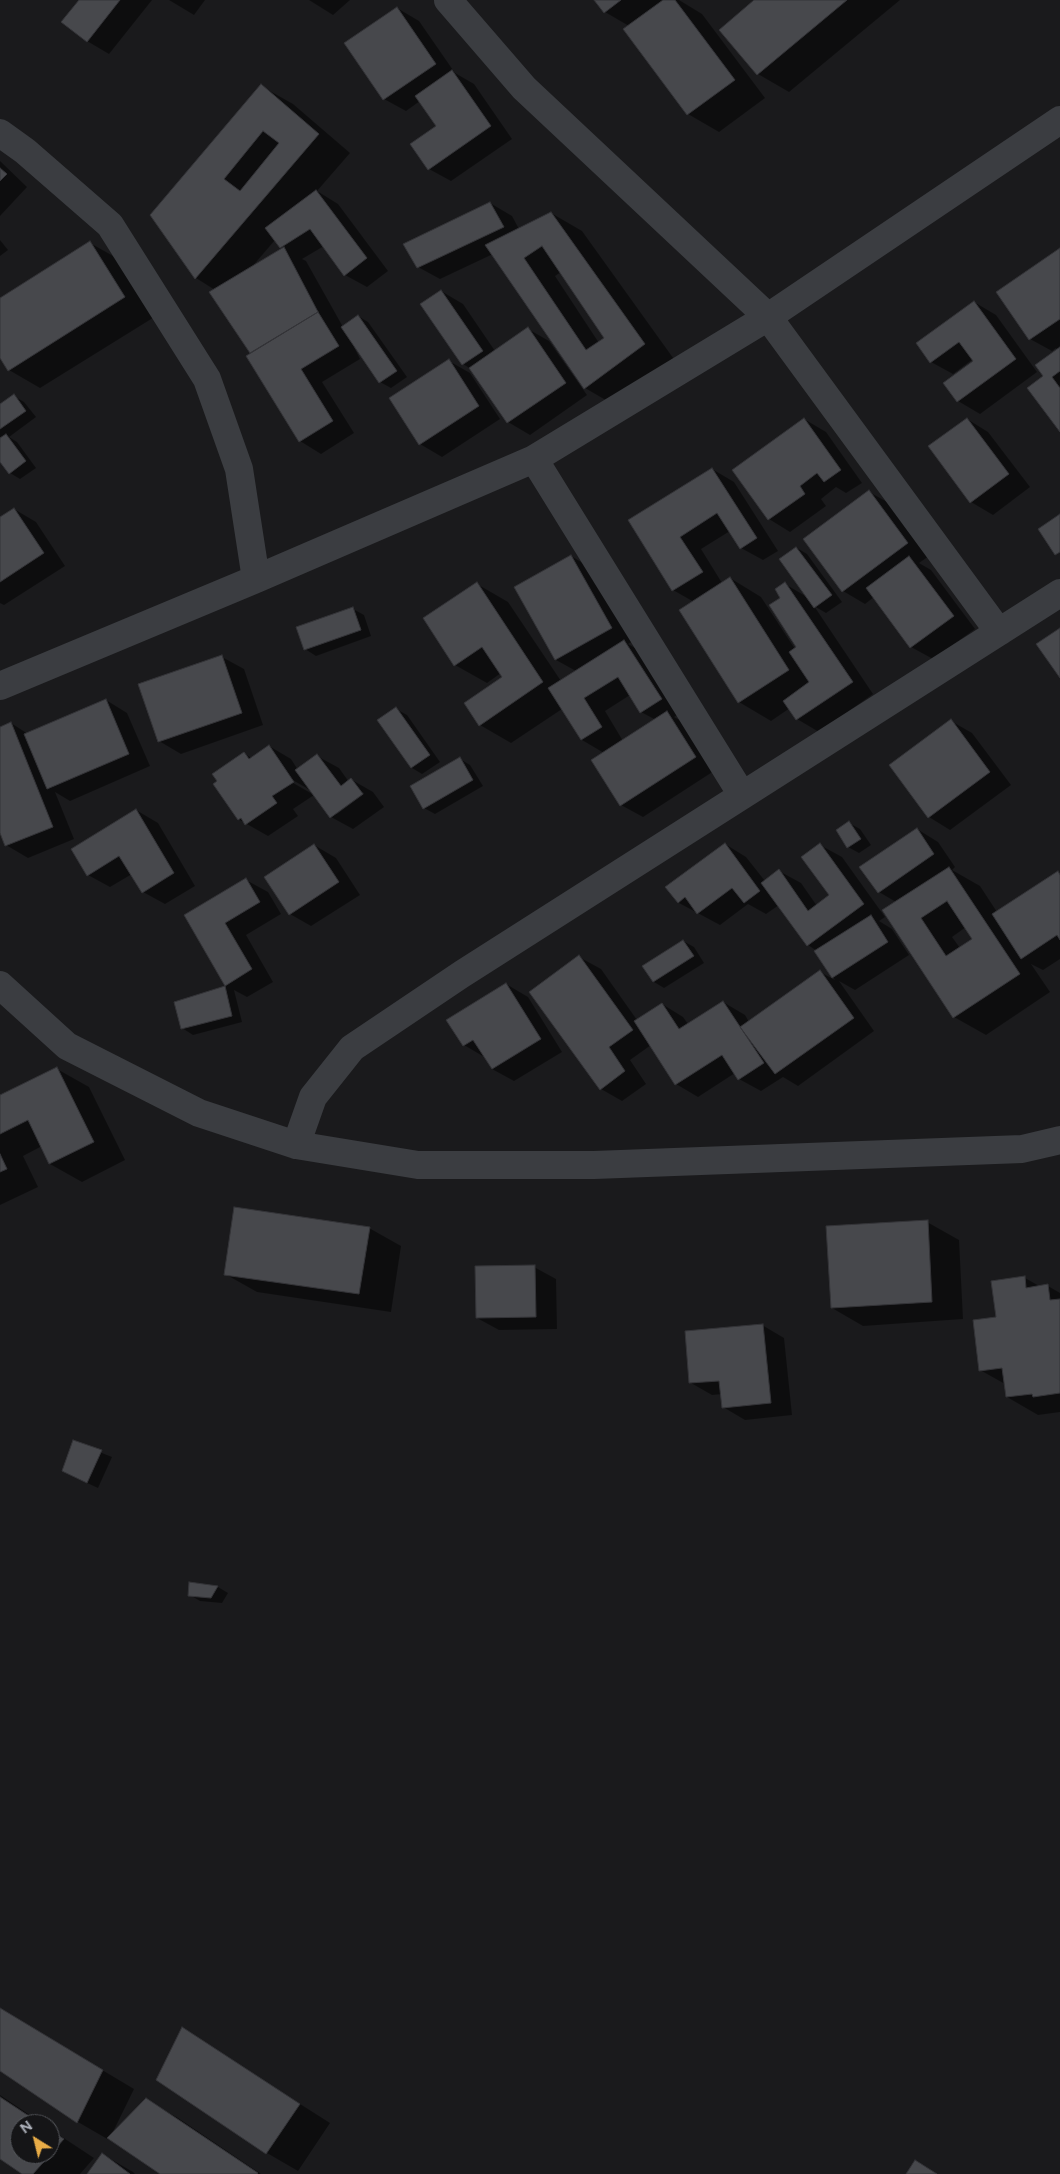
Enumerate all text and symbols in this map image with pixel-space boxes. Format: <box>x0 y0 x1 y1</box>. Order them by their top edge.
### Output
north arrow <box>10 2114 60 2164</box>
text: N <box>17 2117 36 2137</box>

